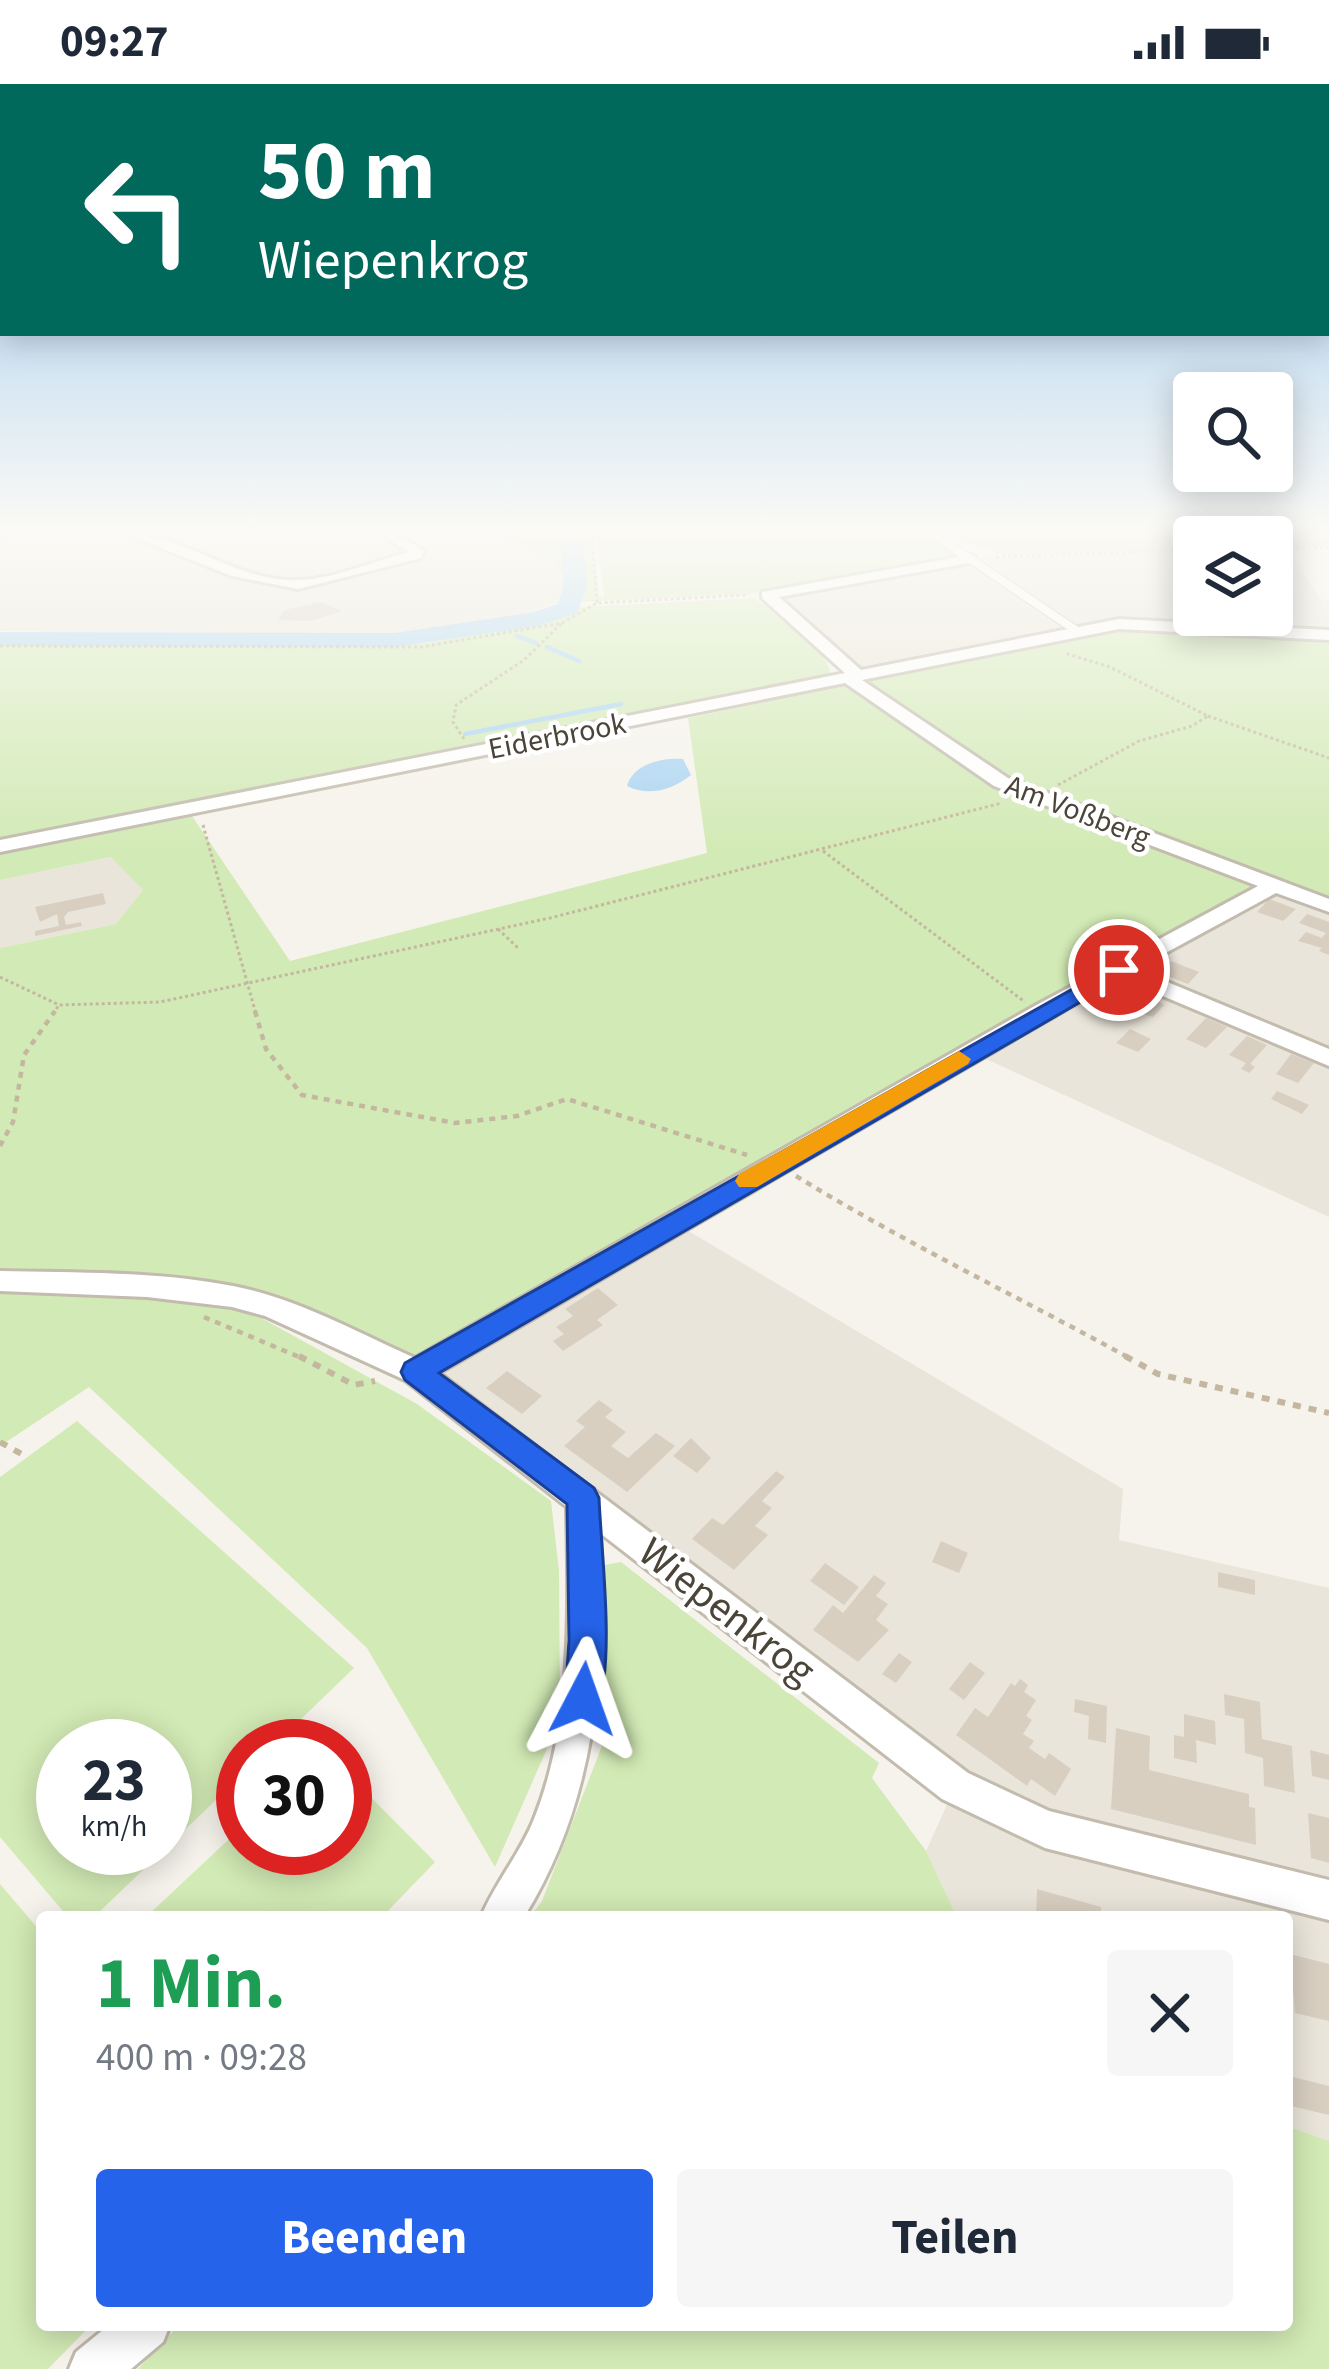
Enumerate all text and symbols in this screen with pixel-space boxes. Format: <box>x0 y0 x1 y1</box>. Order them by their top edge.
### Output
text: 09:27 <box>60 10 169 74</box>
text: 50 m <box>258 112 436 232</box>
icon: left <box>60 132 216 288</box>
text: Wiepenkrog <box>258 223 528 300</box>
map controls <box>1173 372 1293 636</box>
button: search <box>1173 372 1293 492</box>
button: layers <box>1173 516 1293 636</box>
street label: Eiderbrook <box>485 702 630 771</box>
street label: Am Voßberg <box>999 764 1157 859</box>
pin <box>1068 919 1170 1021</box>
icon: arrive <box>1086 937 1152 1003</box>
street label: Wiepenkrog <box>625 1523 828 1700</box>
position arrow <box>520 1636 646 1762</box>
speed limit sign: 30 <box>216 1719 372 1875</box>
text: 23 <box>82 1739 146 1824</box>
text: km/h <box>81 1805 147 1848</box>
text: 1 Min. <box>96 1933 286 2036</box>
button: close <box>1107 1950 1233 2076</box>
text: 400 m · 09:28 <box>96 2030 307 2086</box>
button: Beenden <box>96 2169 653 2307</box>
button: Teilen <box>677 2169 1233 2307</box>

